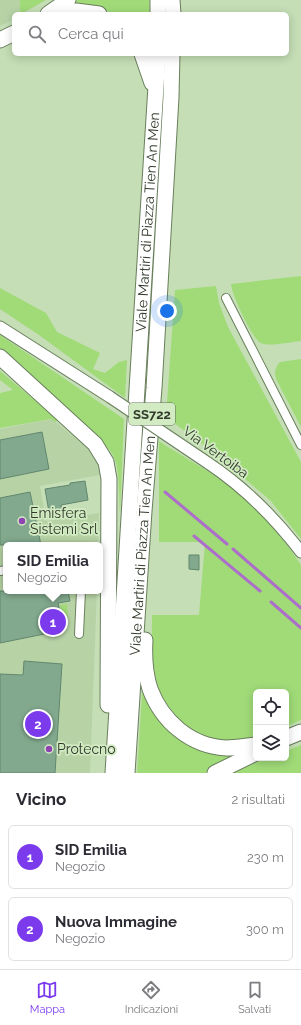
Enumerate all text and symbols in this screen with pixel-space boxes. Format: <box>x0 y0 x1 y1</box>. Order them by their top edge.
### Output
search box <box>12 12 289 56</box>
icon: search <box>26 23 48 45</box>
text: Cerca qui <box>58 25 124 43</box>
street label: Viale Martiri di Piazza Tien An Men <box>133 112 162 332</box>
your location <box>157 301 177 321</box>
road number: SS722 <box>129 403 175 425</box>
street label: Via Vertoiba <box>180 423 252 481</box>
street label: Viale Martiri di Piazza Tien An Men <box>127 435 158 656</box>
place label: Emisfera Sistemi Srl <box>30 505 98 537</box>
marker: Emisfera Sistemi Srl <box>17 516 27 526</box>
popup <box>3 542 103 594</box>
text: SID Emilia <box>17 552 89 570</box>
text: Negozio <box>17 570 67 585</box>
pin: 1 <box>40 607 66 637</box>
map controls <box>253 689 289 761</box>
button: locate <box>253 689 289 725</box>
pin: 2 <box>25 709 51 739</box>
button: layers <box>253 725 289 761</box>
place label: Protecno <box>57 741 116 757</box>
marker: Protecno <box>44 744 54 754</box>
text: Vicino <box>16 789 66 809</box>
text: 2 risultati <box>231 792 285 807</box>
text: SID Emilia <box>55 841 127 859</box>
text: 1 <box>27 850 33 865</box>
text: 230 m <box>247 850 284 865</box>
text: Negozio <box>55 859 105 874</box>
text: Nuova Immagine <box>55 913 177 931</box>
text: 2 <box>26 922 34 937</box>
text: 300 m <box>246 922 284 937</box>
text: Negozio <box>55 931 105 946</box>
tab: Mappa <box>30 979 65 1016</box>
tab: Indicazioni <box>125 979 178 1016</box>
tab: Salvati <box>238 979 271 1016</box>

